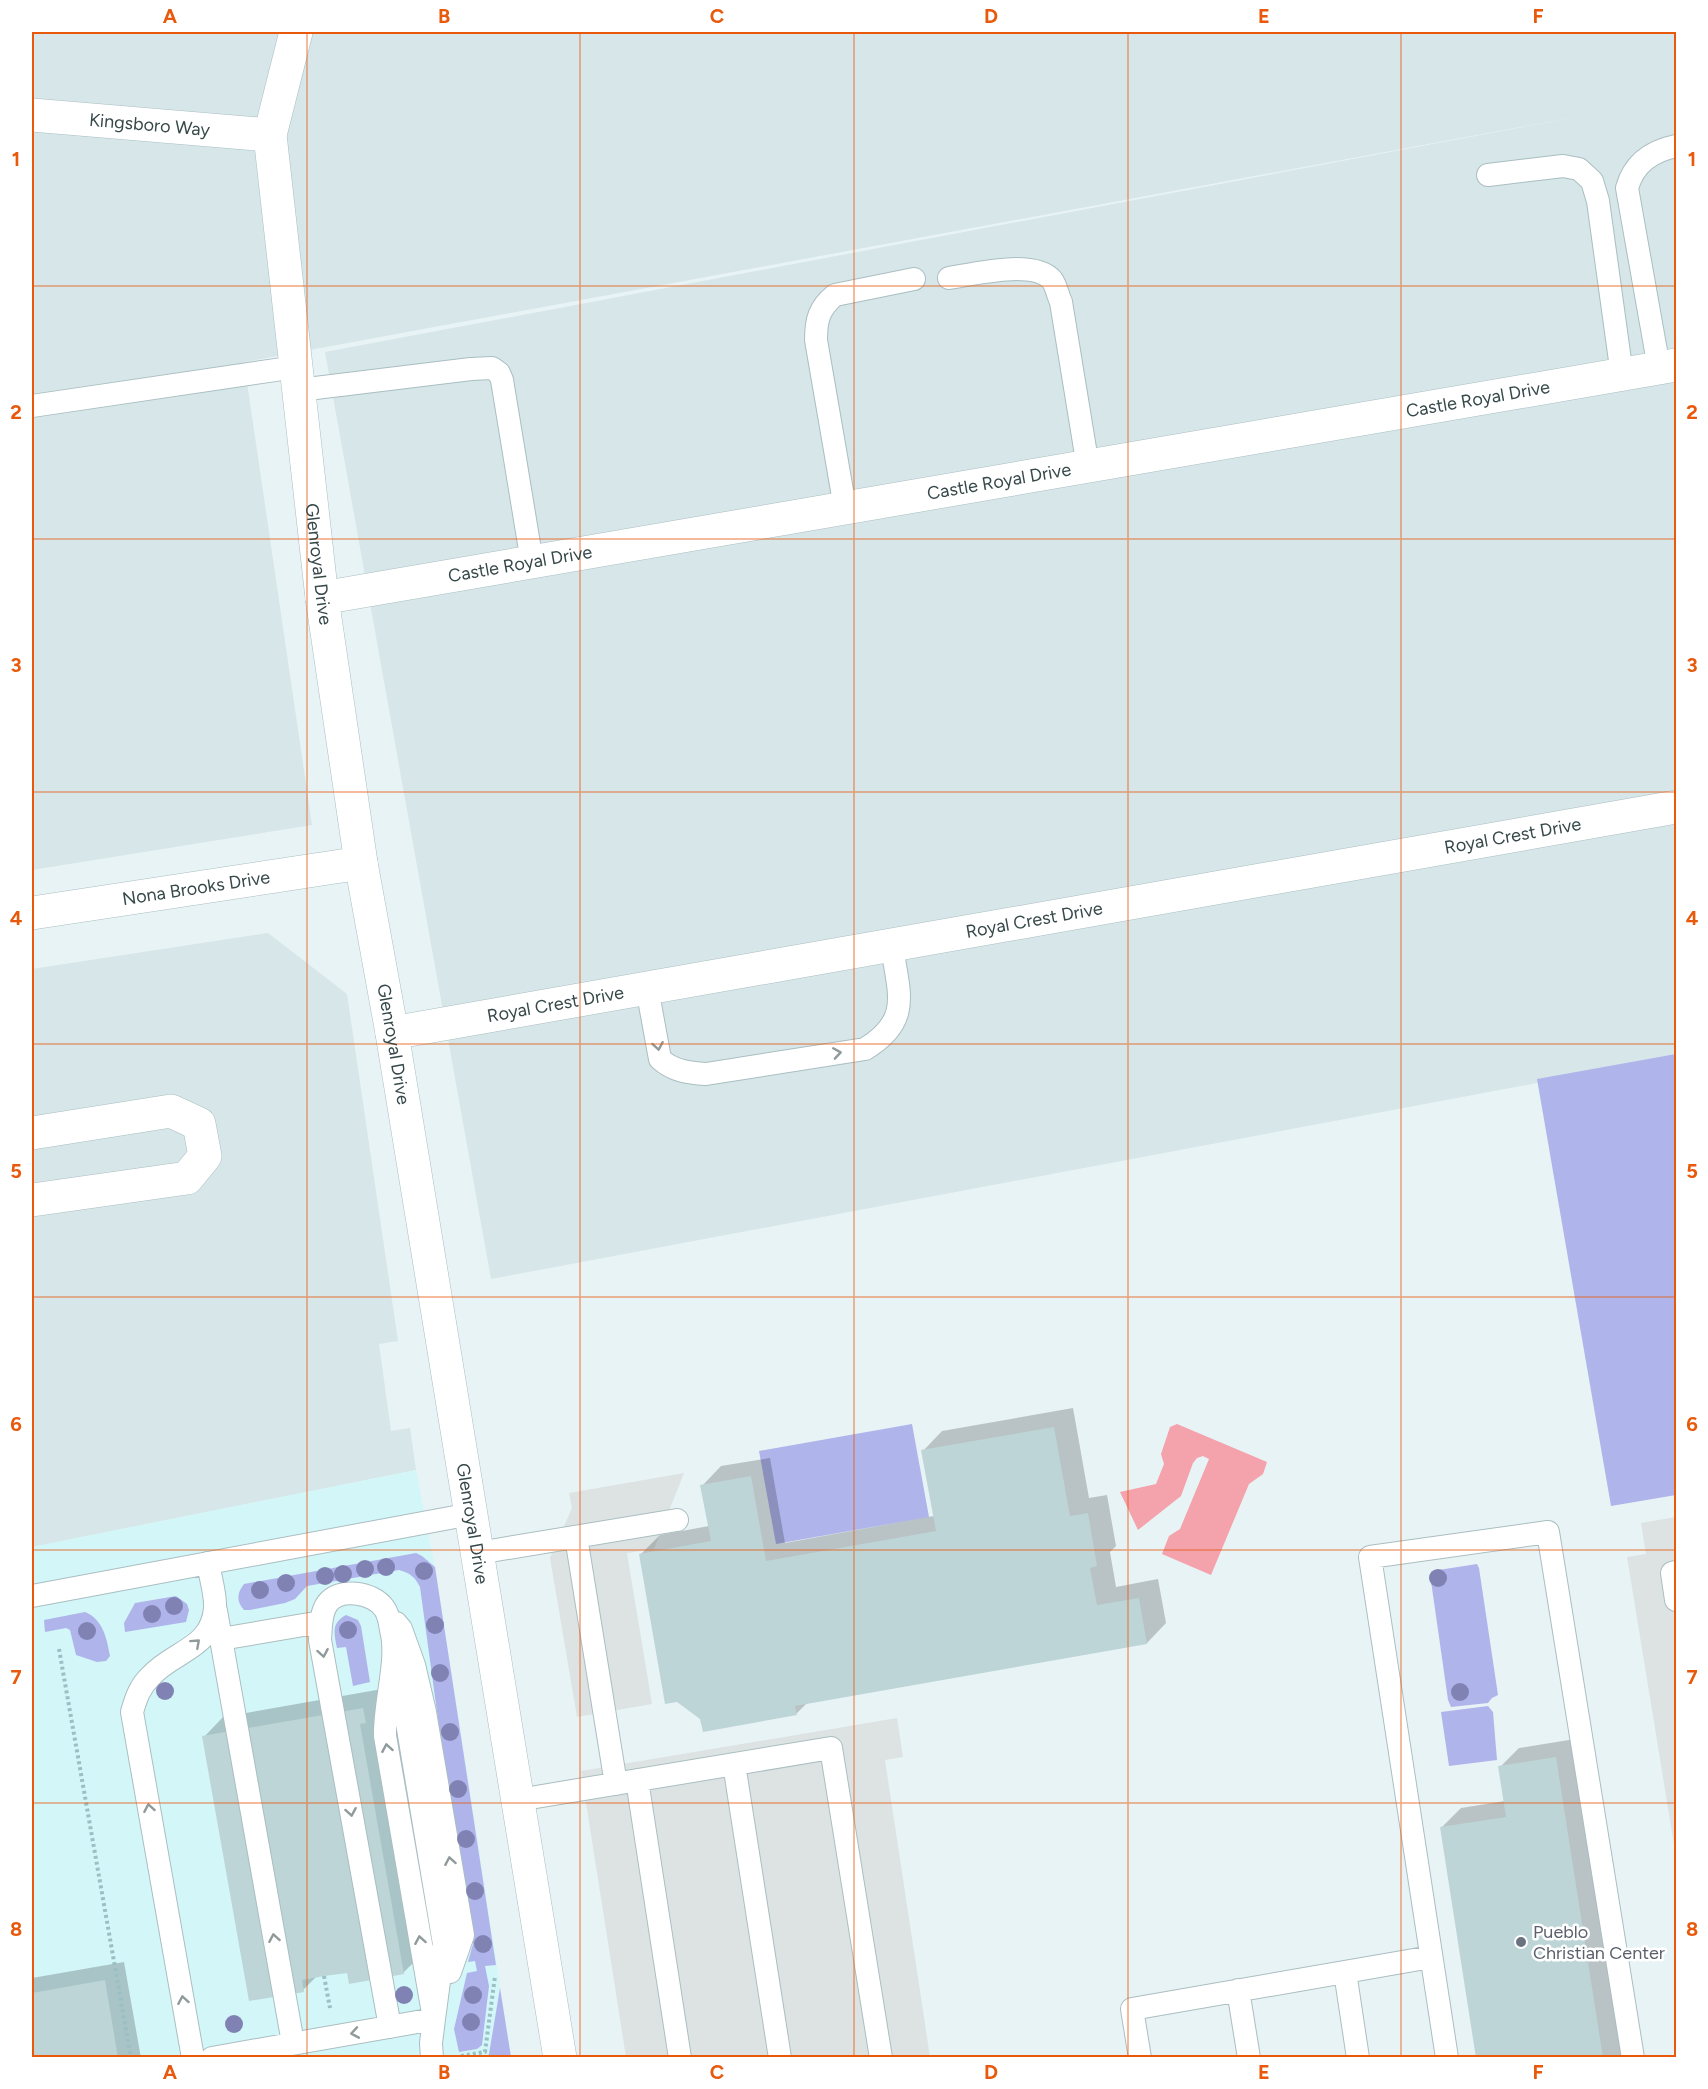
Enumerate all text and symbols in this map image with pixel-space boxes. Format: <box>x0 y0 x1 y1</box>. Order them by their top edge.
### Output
text: A <box>163 4 178 28</box>
text: B <box>438 4 450 28</box>
text: C <box>710 4 724 28</box>
text: D <box>984 4 998 28</box>
text: E <box>1258 4 1270 28</box>
text: F <box>1532 4 1544 28</box>
street label: Kingsboro Way <box>88 109 211 141</box>
text: 1 <box>12 147 20 171</box>
text: 1 <box>1688 147 1696 171</box>
street label: Castle Royal Drive <box>1404 376 1552 422</box>
text: 2 <box>10 400 22 424</box>
text: 2 <box>1686 400 1698 424</box>
street label: Castle Royal Drive <box>925 458 1073 505</box>
street label: Glenroyal Drive <box>300 502 337 627</box>
street label: Castle Royal Drive <box>446 541 594 587</box>
text: 3 <box>10 653 22 677</box>
text: 3 <box>1686 653 1698 677</box>
street label: Royal Crest Drive <box>1443 813 1583 859</box>
street label: Nona Brooks Drive <box>121 866 272 910</box>
street label: Royal Crest Drive <box>964 897 1104 943</box>
text: 4 <box>10 906 23 930</box>
text: 4 <box>1686 906 1699 930</box>
street label: Royal Crest Drive <box>485 981 626 1027</box>
street label: Glenroyal Drive <box>372 982 415 1106</box>
one-way arrow <box>651 1040 664 1050</box>
one-way arrow <box>832 1048 841 1060</box>
text: 5 <box>10 1159 22 1183</box>
text: 5 <box>1686 1159 1698 1183</box>
text: 6 <box>10 1412 22 1436</box>
text: 6 <box>1686 1412 1698 1436</box>
street label: Glenroyal Drive <box>452 1462 493 1586</box>
one-way arrow <box>189 1639 200 1650</box>
one-way arrow <box>316 1648 329 1658</box>
text: 7 <box>10 1665 22 1689</box>
text: 7 <box>1686 1665 1698 1689</box>
one-way arrow <box>381 1744 394 1754</box>
one-way arrow <box>143 1803 156 1813</box>
one-way arrow <box>344 1806 357 1816</box>
one-way arrow <box>445 1857 457 1866</box>
text: 8 <box>10 1917 22 1941</box>
text: 8 <box>1686 1917 1698 1941</box>
place label: Pueblo Christian Center <box>1533 1921 1665 1964</box>
one-way arrow <box>269 1933 281 1942</box>
marker: Pueblo Christian Center <box>1514 1935 1528 1949</box>
one-way arrow <box>414 1936 427 1946</box>
one-way arrow <box>177 1995 190 2005</box>
one-way arrow <box>351 2026 360 2038</box>
text: A <box>163 2060 178 2084</box>
text: B <box>438 2060 450 2084</box>
text: C <box>710 2060 724 2084</box>
text: D <box>984 2060 998 2084</box>
text: E <box>1258 2060 1270 2084</box>
text: F <box>1532 2060 1544 2084</box>

